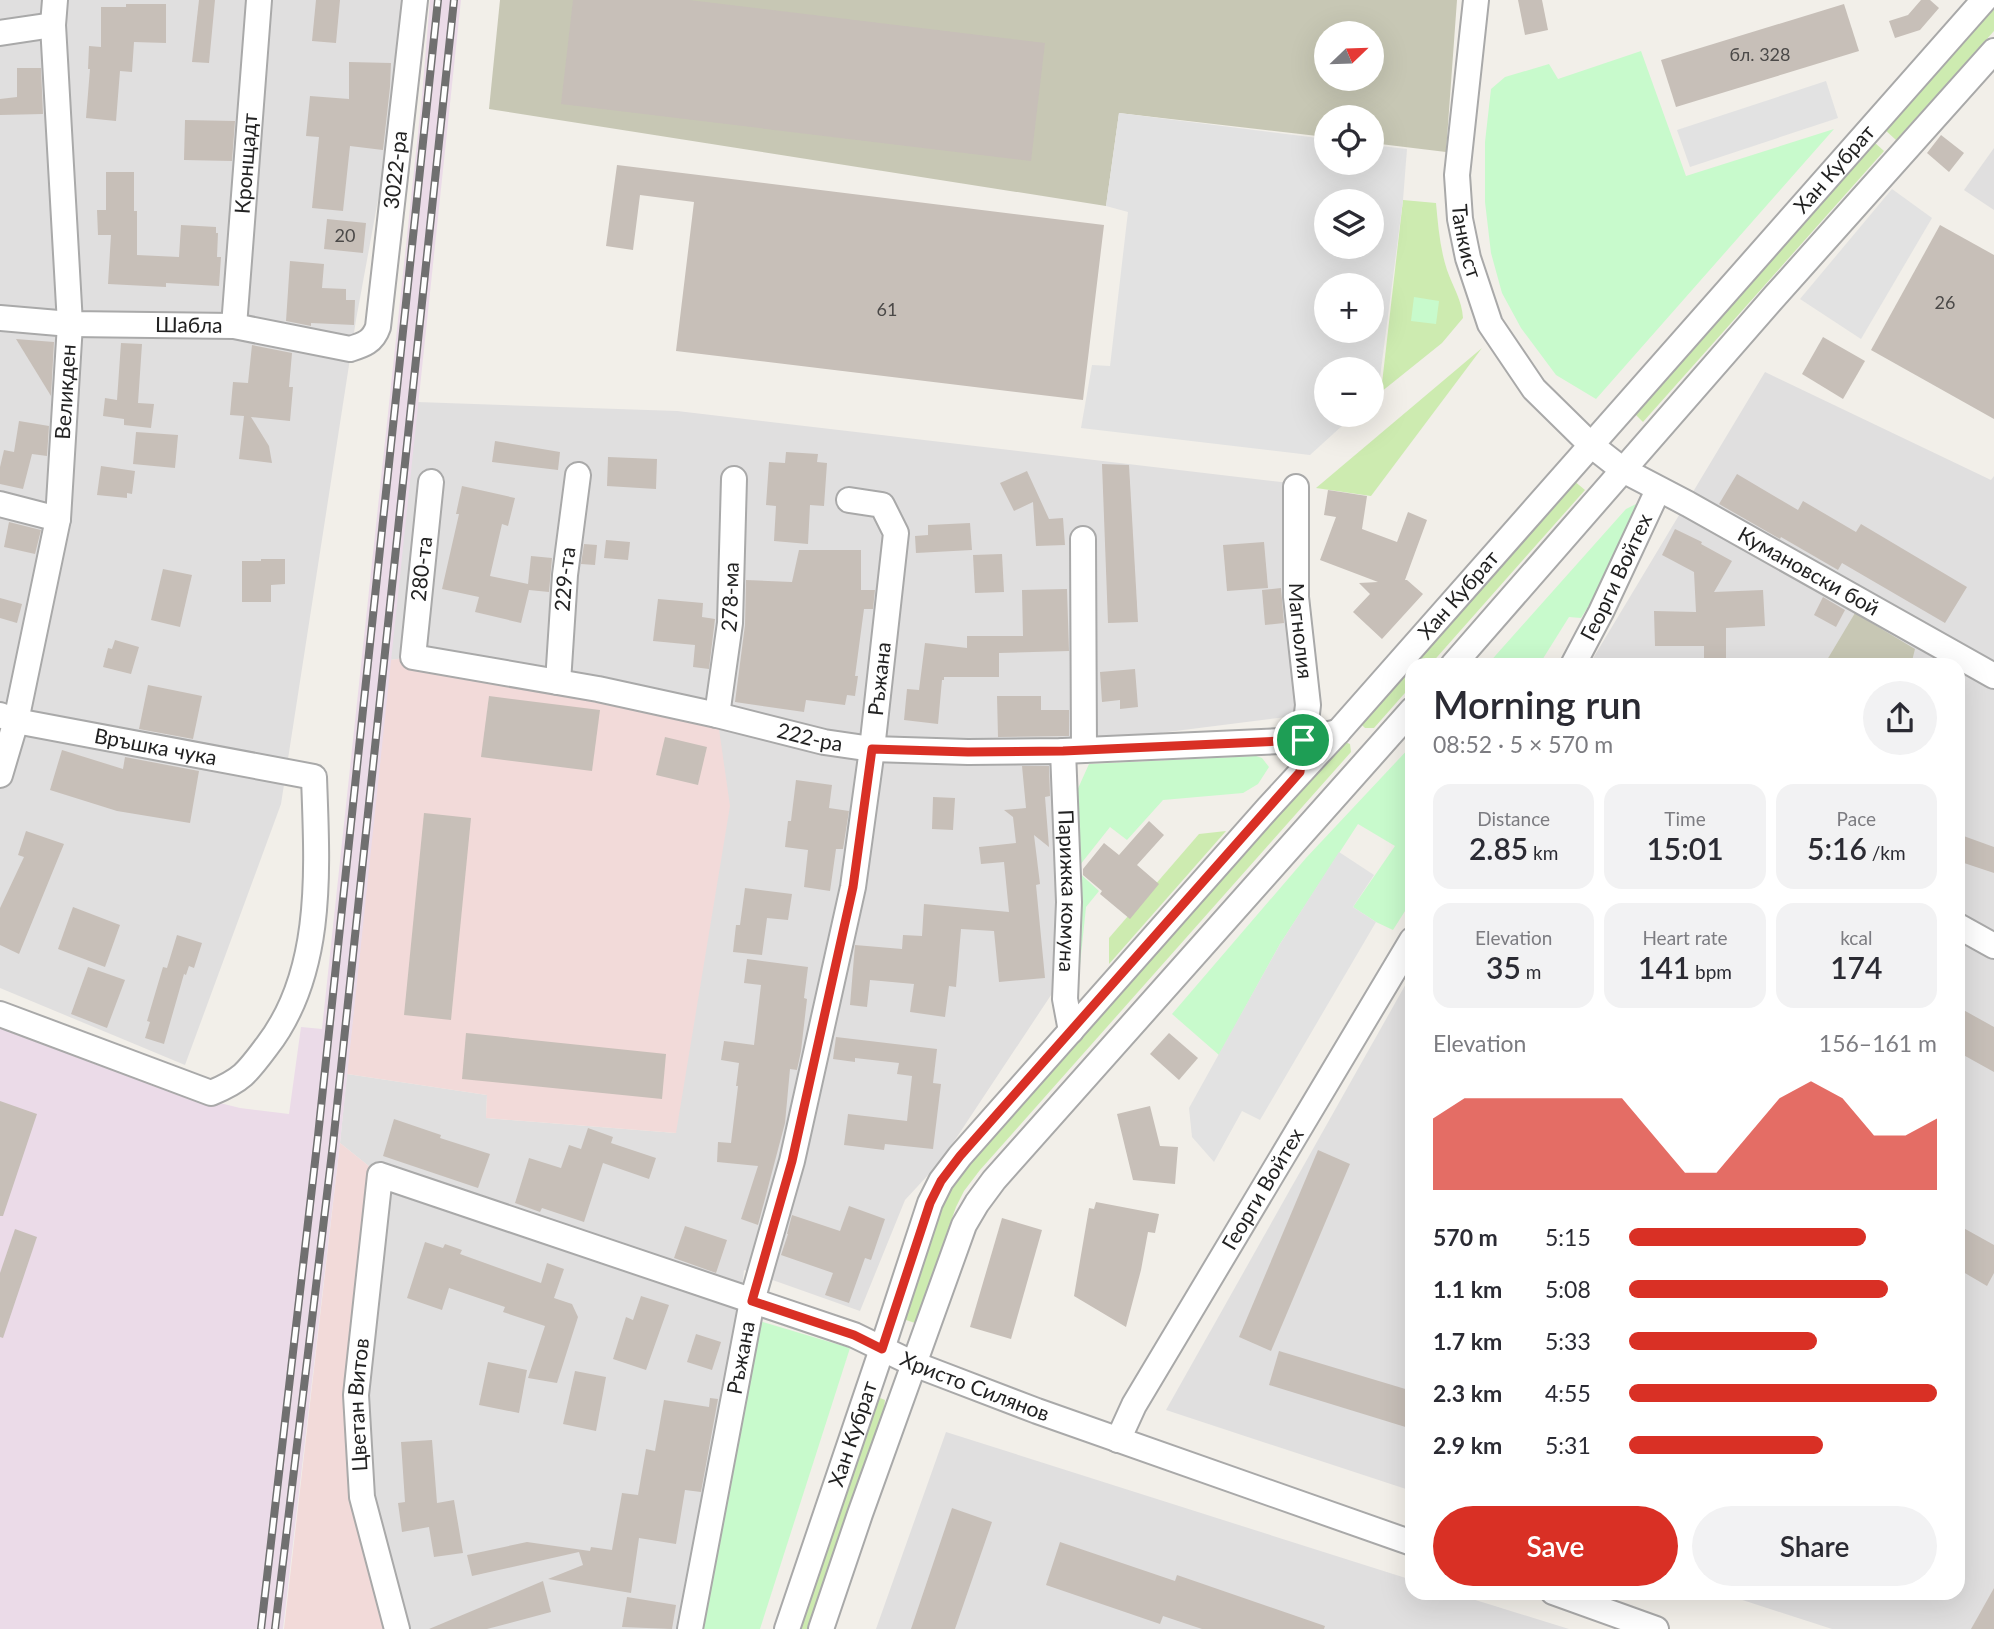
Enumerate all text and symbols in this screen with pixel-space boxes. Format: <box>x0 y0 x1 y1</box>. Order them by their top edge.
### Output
north arrow <box>1314 21 1384 91</box>
map controls <box>1314 21 1384 427</box>
house number: бл. 328 <box>1730 43 1790 65</box>
button: locate <box>1314 105 1384 175</box>
street label: Кронщадт <box>229 112 261 215</box>
street label: Хан Кубрат <box>1788 119 1879 218</box>
street label: 3022-ра <box>377 129 411 210</box>
button: layers <box>1314 189 1384 259</box>
street label: Танкист <box>1448 203 1488 282</box>
house number: 20 <box>335 224 355 246</box>
button: + <box>1314 273 1384 343</box>
house number: 26 <box>1935 291 1955 313</box>
house number: 61 <box>877 298 897 320</box>
street label: Шабла <box>155 311 223 337</box>
street label: Великден <box>49 343 80 440</box>
button: − <box>1314 357 1384 427</box>
street label: Георги Войтех <box>1574 509 1656 644</box>
street label: Кумановски бой <box>1734 521 1884 620</box>
street label: 280-та <box>405 535 436 602</box>
street label: Хан Кубрат <box>1412 544 1504 644</box>
street label: 229-та <box>549 545 580 612</box>
street label: 278-ма <box>715 562 743 633</box>
street label: Магнолия <box>1285 583 1319 680</box>
street label: Ръжана <box>862 641 895 717</box>
text: Morning run <box>1433 681 1642 727</box>
button: share <box>1863 681 1937 755</box>
pin <box>1273 710 1333 770</box>
street label: 222-ра <box>775 717 844 756</box>
icon: arrive <box>1284 721 1322 759</box>
street label: Връшка чука <box>92 722 219 769</box>
text: 08:52 · 5 × 570 m <box>1433 730 1613 758</box>
text: Distance <box>1477 807 1550 830</box>
text: Time <box>1664 807 1706 830</box>
text: Pace <box>1837 807 1876 830</box>
street label: Парижка комуна <box>1054 809 1083 973</box>
text: 2.85 <box>1469 830 1528 866</box>
text: 15:01 <box>1646 830 1724 866</box>
text: 5:16 <box>1807 830 1867 866</box>
text: km <box>1528 841 1558 864</box>
text: /km <box>1867 841 1906 864</box>
text: Elevation <box>1475 926 1552 949</box>
text: Heart rate <box>1642 926 1728 949</box>
text: kcal <box>1840 926 1872 949</box>
text: 35 <box>1486 949 1521 985</box>
text: 141 <box>1638 949 1690 985</box>
text: 174 <box>1830 949 1882 985</box>
text: m <box>1521 960 1541 983</box>
text: bpm <box>1690 960 1732 983</box>
text: Elevation <box>1433 1029 1526 1057</box>
text: 156–161 m <box>1819 1029 1937 1057</box>
street label: Георги Войтех <box>1216 1122 1308 1254</box>
text: 570 m <box>1433 1223 1498 1251</box>
text: 5:15 <box>1545 1223 1591 1251</box>
text: 1.1 km <box>1433 1275 1502 1303</box>
text: 5:08 <box>1545 1275 1591 1303</box>
street label: Ръжана <box>721 1319 759 1396</box>
text: 1.7 km <box>1433 1327 1502 1355</box>
text: 5:33 <box>1545 1327 1591 1355</box>
street label: Цветан Витов <box>342 1337 373 1472</box>
street label: Христо Силянов <box>897 1345 1053 1425</box>
street label: Хан Кубрат <box>822 1377 881 1489</box>
text: 2.3 km <box>1433 1379 1502 1407</box>
text: 4:55 <box>1545 1379 1591 1407</box>
text: 2.9 km <box>1433 1431 1502 1459</box>
text: 5:31 <box>1545 1431 1591 1459</box>
button: Save <box>1433 1506 1678 1586</box>
button: Share <box>1692 1506 1937 1586</box>

